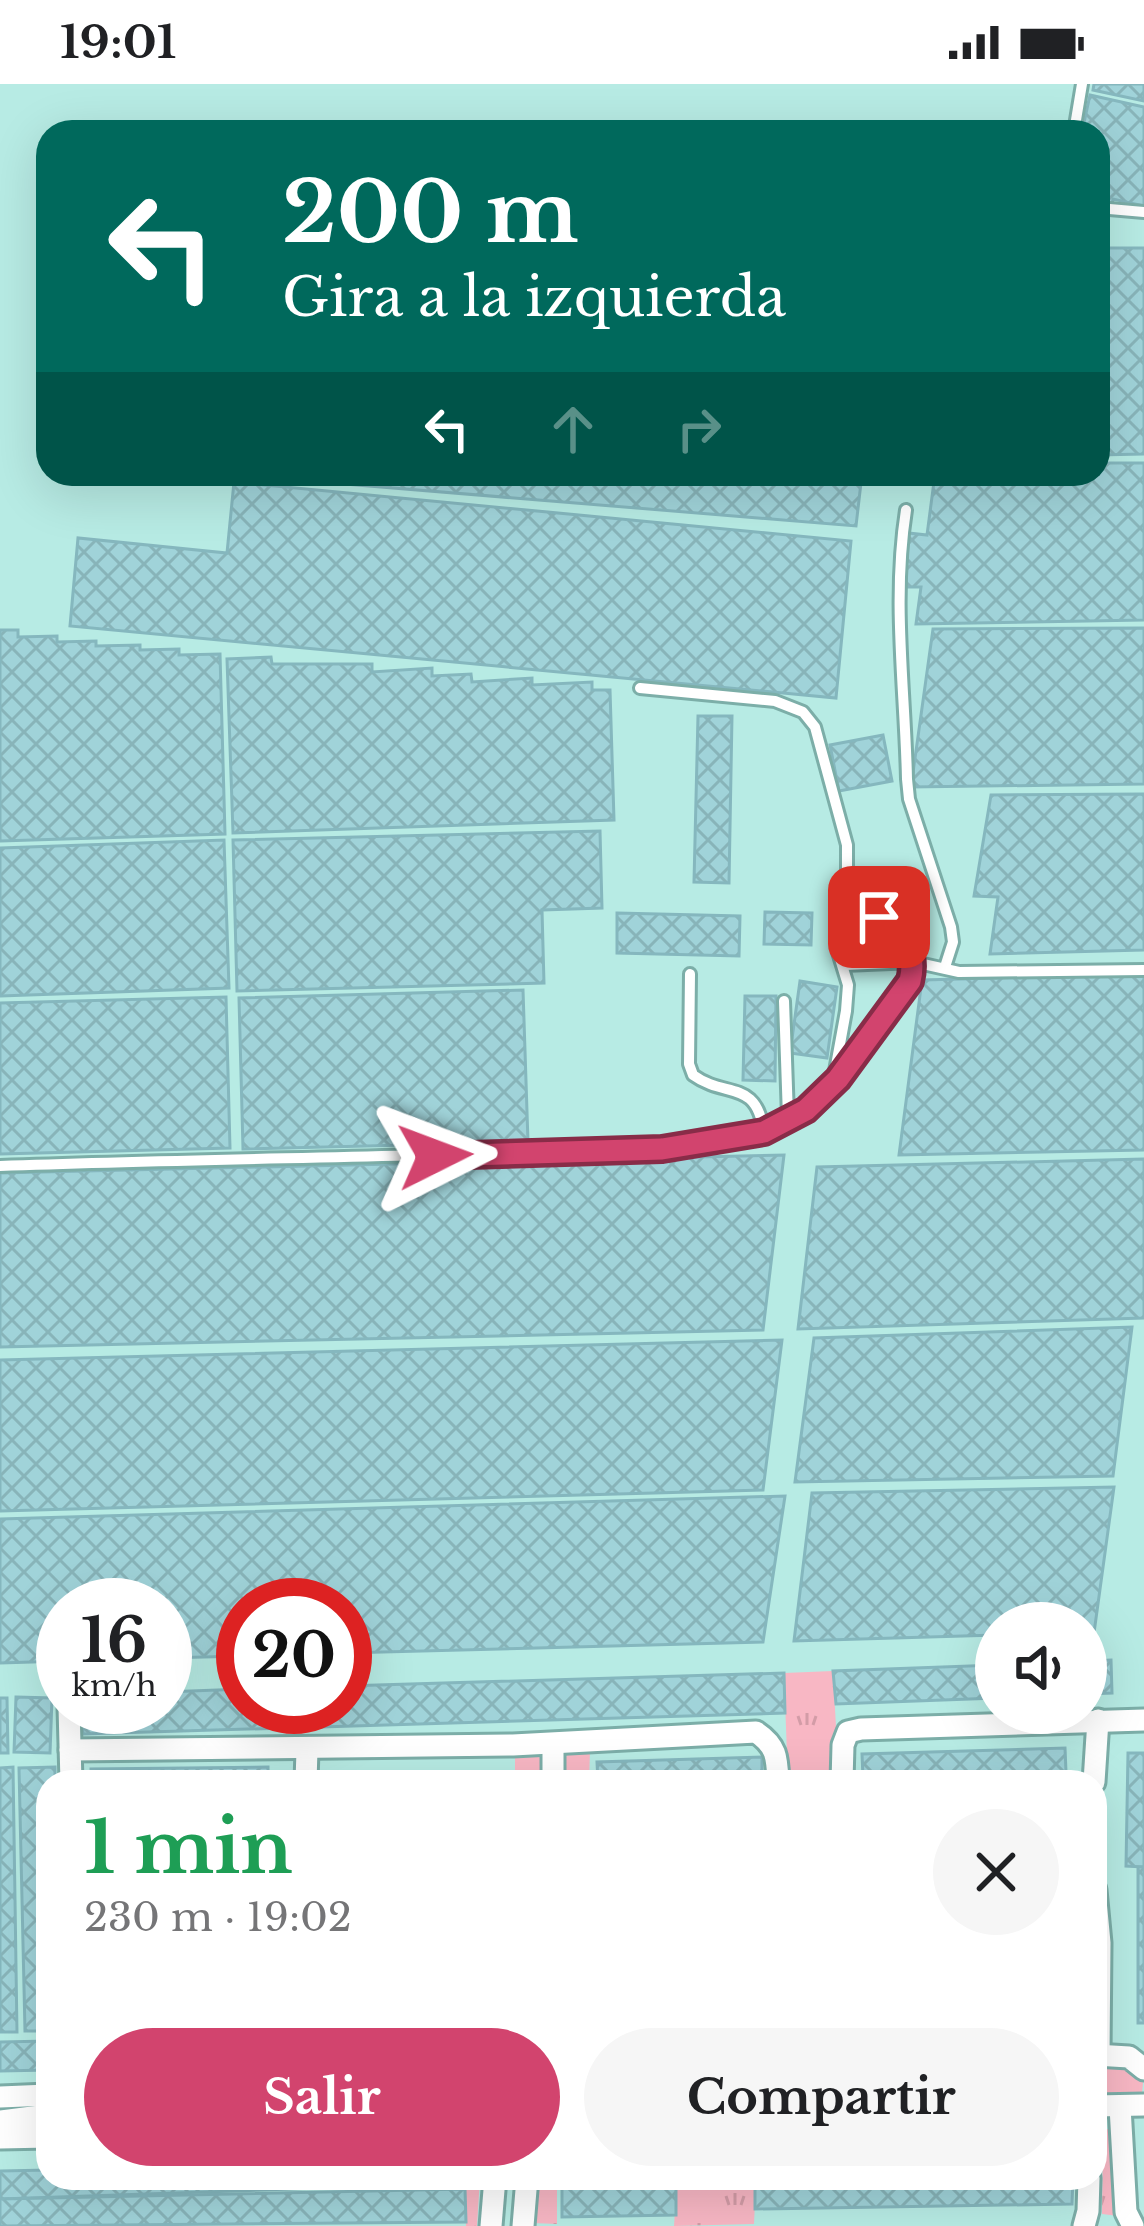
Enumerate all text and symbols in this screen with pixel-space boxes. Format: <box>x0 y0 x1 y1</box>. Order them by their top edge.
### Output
text: 19:01 <box>60 14 176 70</box>
text: 200 m <box>282 161 579 265</box>
icon: left <box>84 168 240 324</box>
text: Gira a la izquierda <box>282 264 786 331</box>
icon: left <box>414 396 480 462</box>
icon: ahead <box>540 396 606 462</box>
icon: right <box>666 396 732 462</box>
pin <box>828 866 930 968</box>
icon: arrive <box>846 884 912 950</box>
position arrow <box>372 1093 498 1219</box>
speed limit sign: 20 <box>216 1578 372 1734</box>
map controls <box>975 1602 1107 1734</box>
button: sound <box>975 1602 1107 1734</box>
text: 16 <box>81 1604 147 1678</box>
text: km/h <box>71 1667 157 1704</box>
text: 1 min <box>84 1803 293 1892</box>
button: close <box>933 1809 1059 1935</box>
text: 230 m · 19:02 <box>84 1893 352 1942</box>
button: Salir <box>84 2028 560 2166</box>
button: Compartir <box>584 2028 1059 2166</box>

